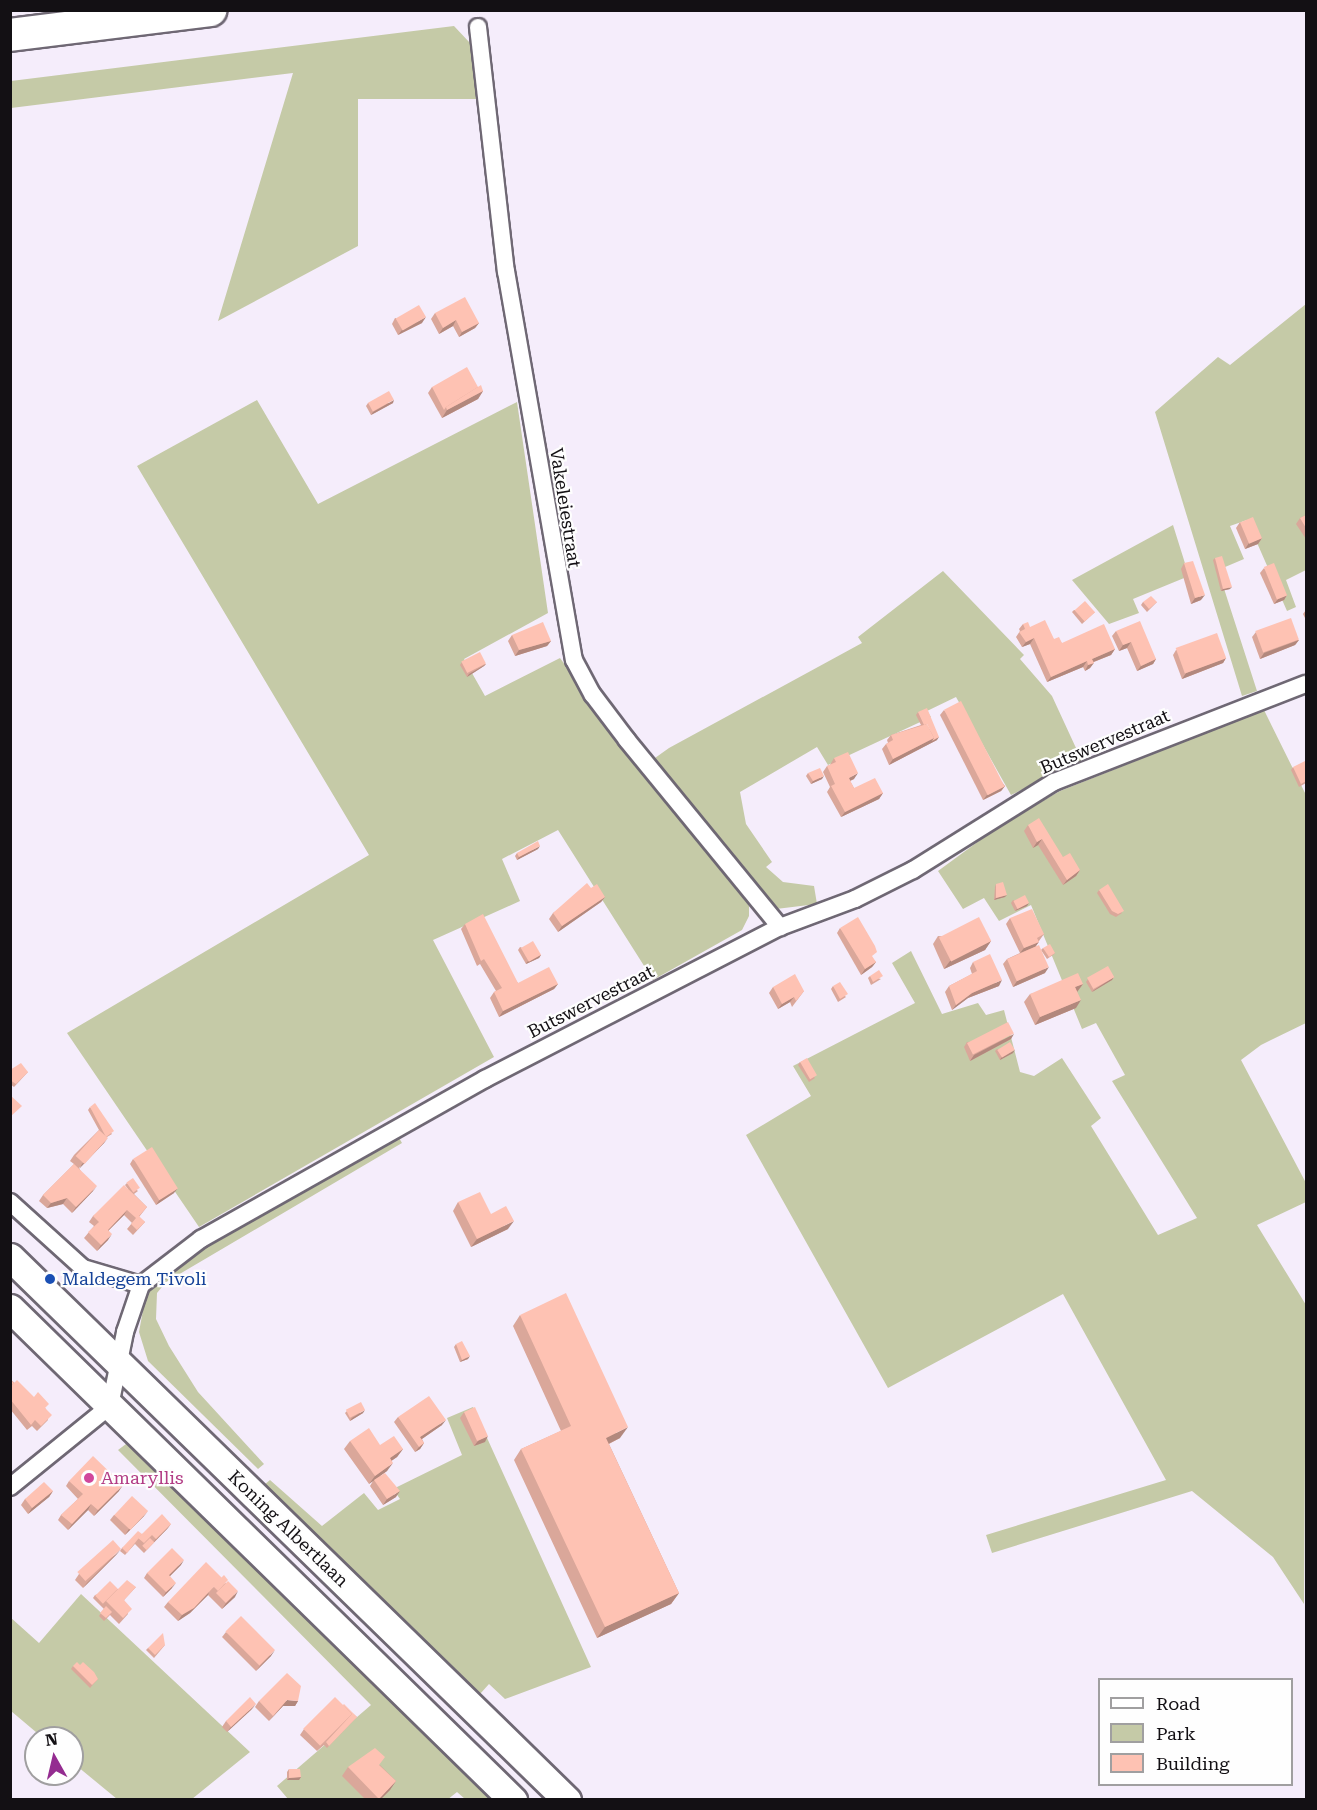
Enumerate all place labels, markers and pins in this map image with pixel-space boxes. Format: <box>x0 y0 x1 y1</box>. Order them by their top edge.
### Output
place label: Maldegem Tivoli <box>62 1268 206 1290</box>
marker: Maldegem Tivoli <box>43 1272 57 1286</box>
place label: Amaryllis <box>101 1467 184 1489</box>
marker: Amaryllis <box>82 1471 96 1485</box>

